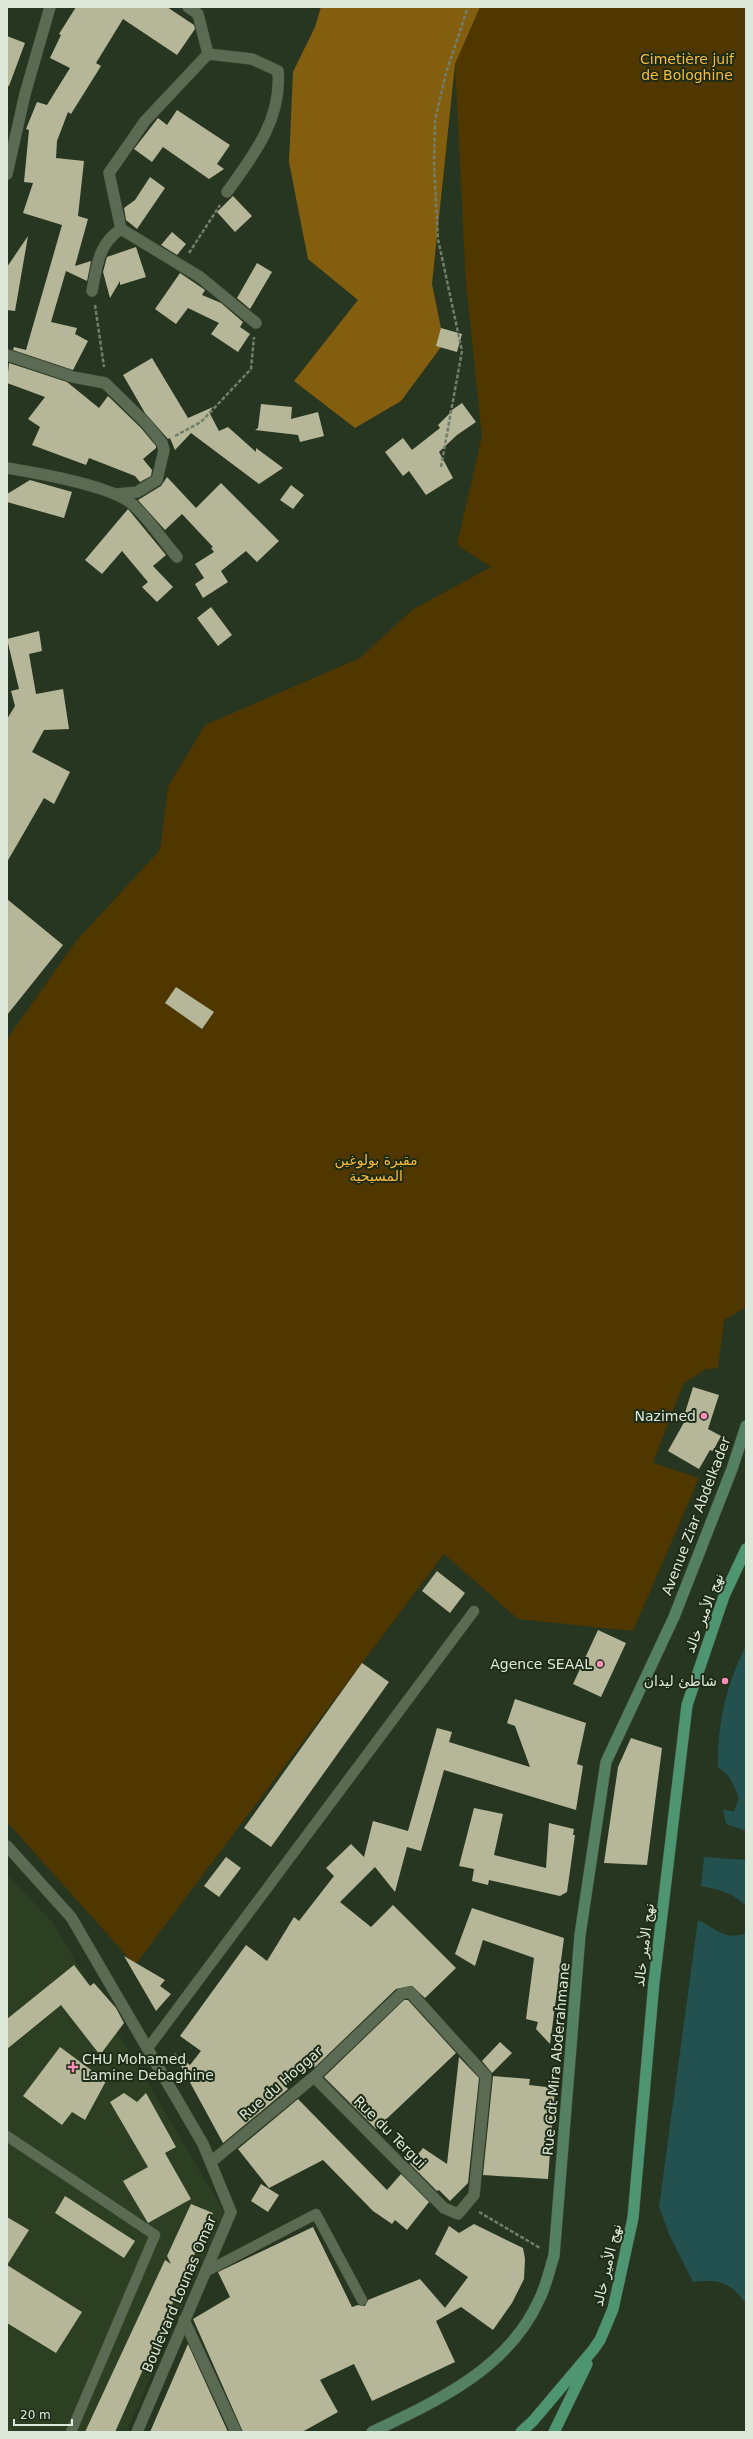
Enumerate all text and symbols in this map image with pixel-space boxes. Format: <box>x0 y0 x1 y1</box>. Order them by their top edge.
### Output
park label: Cimetière juif de Bologhine <box>640 51 735 83</box>
park label: مقبرة بولوغين المسيحية <box>334 1152 418 1184</box>
place label: Nazimed <box>635 1408 696 1424</box>
marker: Nazimed <box>699 1411 709 1421</box>
street label: Avenue Ziar Abdelkader <box>658 1434 734 1597</box>
street label: نهج الأمير خالد <box>681 1570 727 1656</box>
place label: Agence SEAAL <box>490 1656 592 1672</box>
marker: Agence SEAAL <box>595 1659 605 1669</box>
place label: شاطئ ليدان <box>644 1673 717 1689</box>
marker: شاطئ ليدان <box>720 1676 730 1686</box>
street label: نهج الأمير خالد <box>630 1902 658 1988</box>
street label: Rue Cdt Mira Abderahmane <box>540 1962 572 2156</box>
street label: Rue du Hoggar <box>236 2043 326 2123</box>
place label: CHU Mohamed Lamine Debaghine <box>82 2051 214 2083</box>
marker: CHU Mohamed Lamine Debaghine <box>67 2061 79 2073</box>
street label: Rue du Tergui <box>351 2093 429 2171</box>
street label: Boulevard Lounas Omar <box>139 2213 219 2375</box>
street label: نهج الأمير خالد <box>589 2222 625 2308</box>
scale bar <box>14 2401 72 2427</box>
text: 20 m <box>20 2408 51 2422</box>

